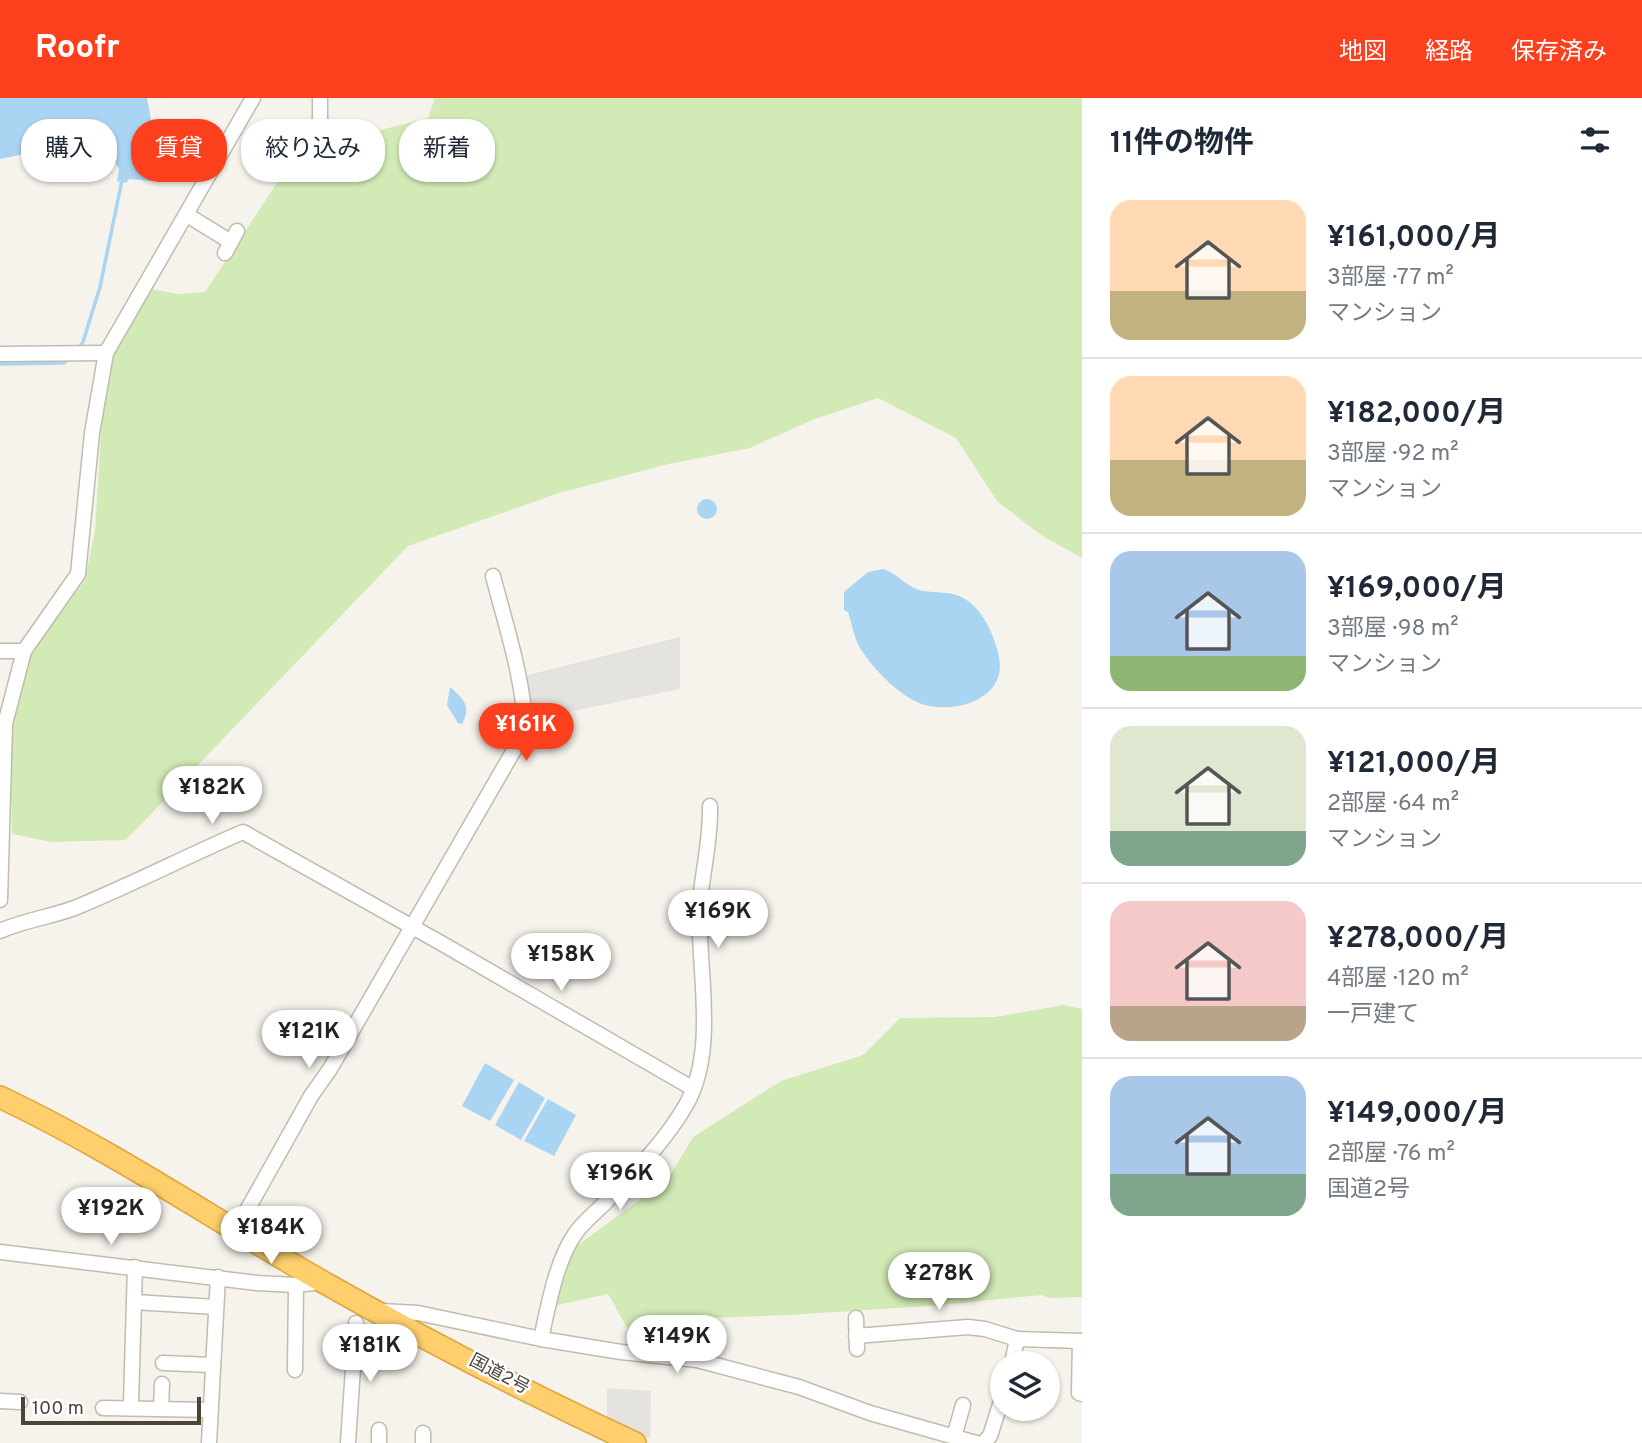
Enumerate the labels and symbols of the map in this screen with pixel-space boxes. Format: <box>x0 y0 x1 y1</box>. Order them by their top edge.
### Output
pin: ¥161K <box>477 704 575 763</box>
pin: ¥182K <box>163 766 261 826</box>
pin: ¥169K <box>669 890 767 950</box>
pin: ¥158K <box>512 934 610 993</box>
pin: ¥121K <box>260 1010 358 1070</box>
pin: ¥196K <box>571 1152 669 1212</box>
pin: ¥192K <box>62 1188 160 1247</box>
pin: ¥184K <box>222 1206 320 1266</box>
pin: ¥278K <box>890 1252 988 1312</box>
pin: ¥149K <box>628 1316 726 1375</box>
pin: ¥181K <box>321 1324 419 1384</box>
street label: 国道2号 <box>465 1350 533 1400</box>
scale bar <box>21 1394 201 1426</box>

